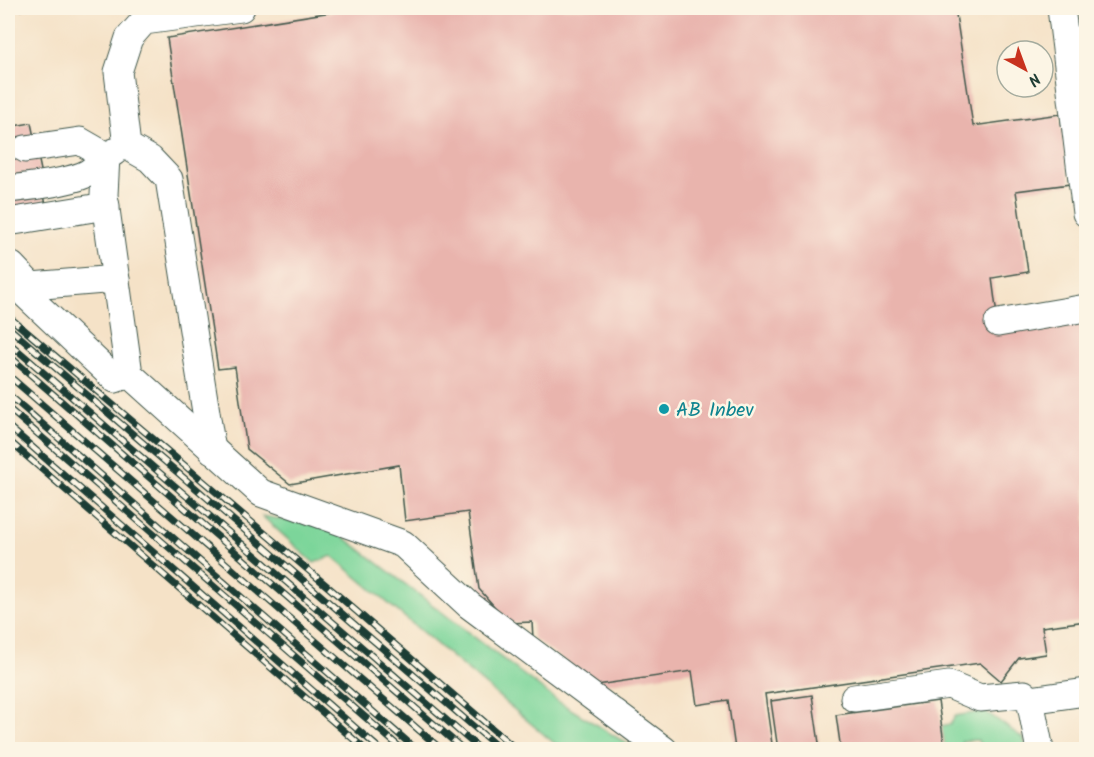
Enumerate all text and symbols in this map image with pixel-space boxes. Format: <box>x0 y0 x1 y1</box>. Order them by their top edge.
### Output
north arrow <box>995 39 1055 99</box>
text: N <box>1022 66 1046 92</box>
place label: AB Inbev <box>676 395 754 427</box>
marker: AB Inbev <box>657 402 671 416</box>

